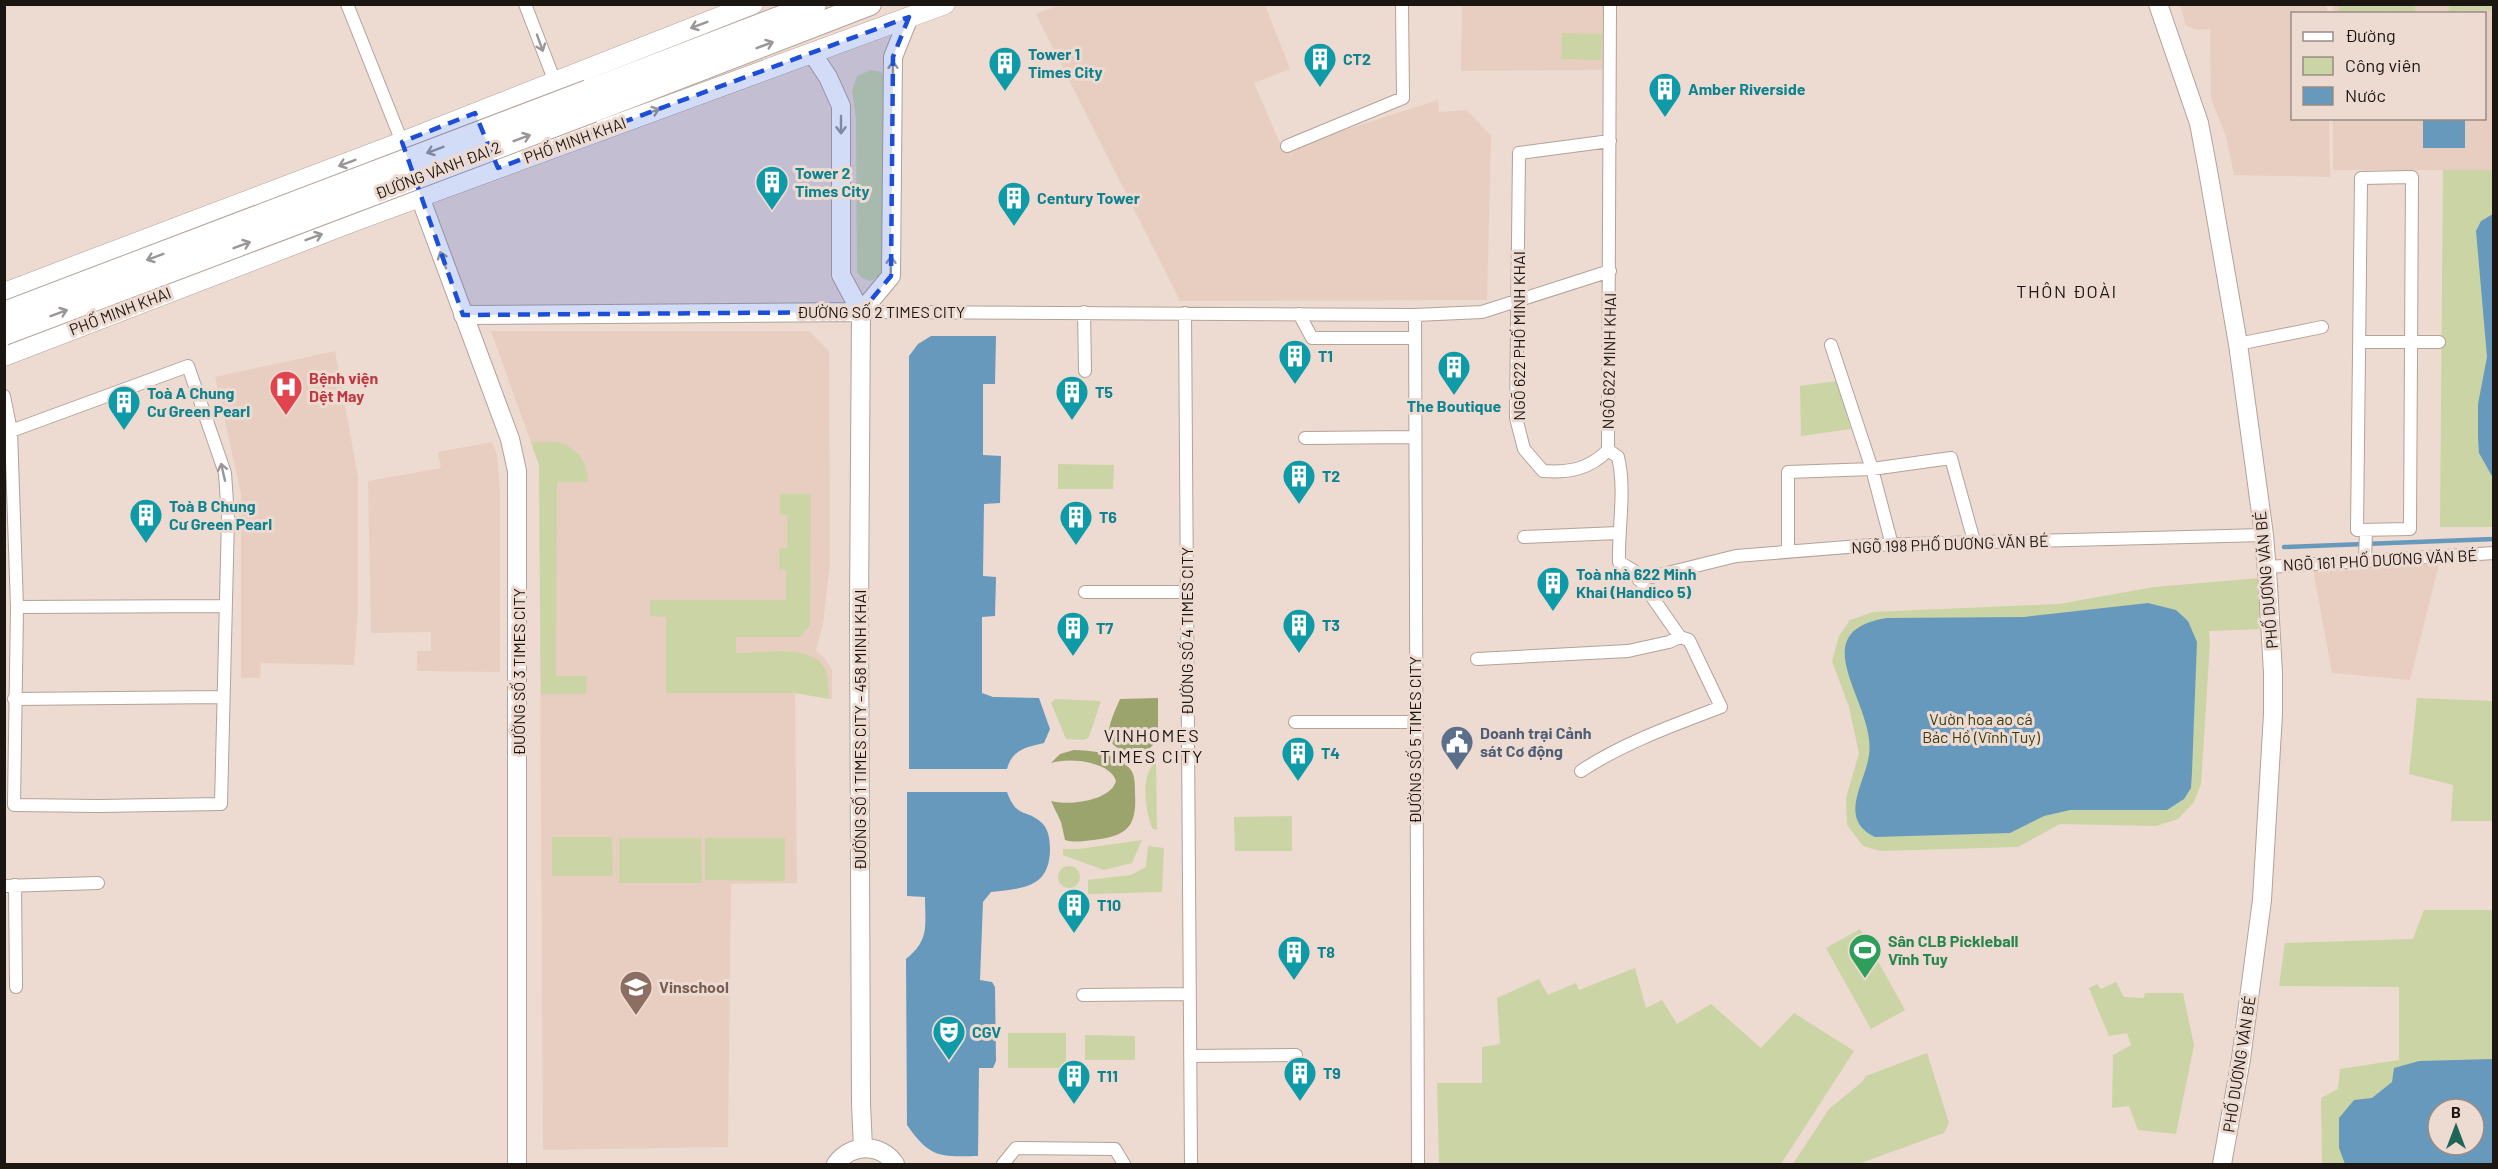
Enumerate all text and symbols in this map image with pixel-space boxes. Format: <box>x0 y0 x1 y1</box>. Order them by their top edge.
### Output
legend <box>2291 12 2486 120</box>
one-way arrow <box>690 21 709 32</box>
text: Đường <box>2345 24 2396 46</box>
one-way arrow <box>535 34 546 52</box>
one-way arrow <box>756 39 774 50</box>
building icon: CT2 <box>1302 41 1338 88</box>
place label: Tower 1 Times City <box>1028 44 1102 81</box>
building icon: Tower 1 Times City <box>987 45 1023 92</box>
place label: CT2 <box>1343 49 1371 68</box>
text: Công viên <box>2345 54 2421 76</box>
one-way arrow <box>888 60 899 80</box>
building icon: Amber Riverside <box>1647 71 1683 118</box>
place label: Amber Riverside <box>1688 79 1806 98</box>
text: Nước <box>2345 84 2386 106</box>
one-way arrow <box>641 106 660 117</box>
street label: PHỐ MINH KHAI <box>521 112 629 167</box>
one-way arrow <box>835 115 847 135</box>
one-way arrow <box>513 132 531 143</box>
street label: ĐƯỜNG VÀNH ĐAI 2 <box>372 137 503 202</box>
one-way arrow <box>427 145 445 156</box>
one-way arrow <box>338 158 357 169</box>
place label: Tower 2 Times City <box>795 163 869 200</box>
building icon: Tower 2 Times City <box>754 164 790 211</box>
building icon: Century Tower <box>996 180 1032 227</box>
place label: Century Tower <box>1037 188 1140 207</box>
one-way arrow <box>304 230 323 241</box>
one-way arrow <box>232 239 251 250</box>
one-way arrow <box>436 251 447 270</box>
street label: NGÕ 622 PHỐ MINH KHAI <box>1509 251 1528 421</box>
one-way arrow <box>146 253 165 264</box>
one-way arrow <box>886 255 897 275</box>
district label: THÔN ĐOÀI <box>2016 280 2118 302</box>
street label: PHỐ MINH KHAI <box>66 282 173 339</box>
street label: NGÕ 622 MINH KHAI <box>1598 293 1619 429</box>
street label: ĐƯỜNG SỐ 2 TIMES CITY <box>797 302 965 321</box>
one-way arrow <box>50 307 68 318</box>
building icon: T1 <box>1277 338 1313 385</box>
place label: T1 <box>1318 346 1333 365</box>
building icon: The Boutique <box>1436 349 1472 396</box>
place label: Bệnh viện Dệt May <box>309 368 378 406</box>
hospital icon: Bệnh viện Dệt May <box>268 369 304 416</box>
building icon: T5 <box>1054 374 1090 421</box>
place label: T5 <box>1095 382 1113 401</box>
place label: Toà A Chung Cư Green Pearl <box>147 383 250 420</box>
building icon: Toà A Chung Cư Green Pearl <box>106 384 142 431</box>
place label: The Boutique <box>1407 396 1501 415</box>
building icon: T2 <box>1281 458 1317 505</box>
one-way arrow <box>217 463 228 482</box>
place label: T2 <box>1322 466 1340 485</box>
place label: Toà B Chung Cư Green Pearl <box>169 496 272 533</box>
building icon: Toà B Chung Cư Green Pearl <box>128 497 164 544</box>
building icon: T6 <box>1058 499 1094 546</box>
place label: T6 <box>1099 507 1117 526</box>
street label: PHỐ DƯƠNG VĂN BÉ <box>2250 510 2281 650</box>
street label: NGÕ 198 PHỐ DƯƠNG VĂN BÉ <box>1851 531 2049 556</box>
street label: NGÕ 161 PHỐ DƯƠNG VĂN BÉ <box>2282 545 2478 574</box>
street label: ĐƯỜNG SỐ 4 TIMES CITY <box>1177 547 1196 715</box>
place label: Toà nhà 622 Minh Khai (Handico 5) <box>1576 564 1696 601</box>
building icon: Toà nhà 622 Minh Khai (Handico 5) <box>1535 565 1571 612</box>
street label: ĐƯỜNG SỐ 3 TIMES CITY <box>509 588 528 756</box>
street label: ĐƯỜNG SỐ 1 TIMES CITY - 458 MINH KHAI <box>850 590 869 870</box>
building icon: T3 <box>1281 607 1317 654</box>
building icon: T7 <box>1055 610 1091 657</box>
place label: T3 <box>1322 615 1340 634</box>
place label: T7 <box>1096 618 1113 637</box>
street label: ĐƯỜNG SỐ 5 TIMES CITY <box>1405 656 1424 824</box>
park label: Vườn hoa ao cá Bác Hồ (Vĩnh Tuy) <box>1922 709 2041 746</box>
place label: Doanh trại Cảnh sát Cơ động <box>1480 723 1591 760</box>
district label: VINHOMES TIMES CITY <box>1100 724 1204 767</box>
public building icon: Doanh trại Cảnh sát Cơ động <box>1439 724 1475 771</box>
building icon: T4 <box>1280 735 1316 782</box>
place label: T4 <box>1321 743 1340 762</box>
building icon: T10 <box>1056 887 1092 934</box>
place label: T10 <box>1097 895 1121 914</box>
place label: Sân CLB Pickleball Vĩnh Tuy <box>1888 931 2019 968</box>
sports icon: Sân CLB Pickleball Vĩnh Tuy <box>1847 932 1883 979</box>
building icon: T8 <box>1276 934 1312 981</box>
place label: T8 <box>1317 942 1335 961</box>
school or university icon: Vinschool <box>618 969 654 1016</box>
place label: Vinschool <box>659 977 729 996</box>
street label: PHỐ DƯƠNG VĂN BÉ <box>2218 994 2259 1134</box>
theatre icon: CGV <box>931 1014 967 1061</box>
place label: CGV <box>972 1022 1001 1041</box>
building icon: T9 <box>1282 1055 1318 1102</box>
building icon: T11 <box>1056 1058 1092 1105</box>
place label: T9 <box>1323 1063 1341 1082</box>
place label: T11 <box>1097 1066 1118 1085</box>
north arrow <box>2426 1097 2486 1157</box>
text: B <box>2451 1102 2461 1121</box>

